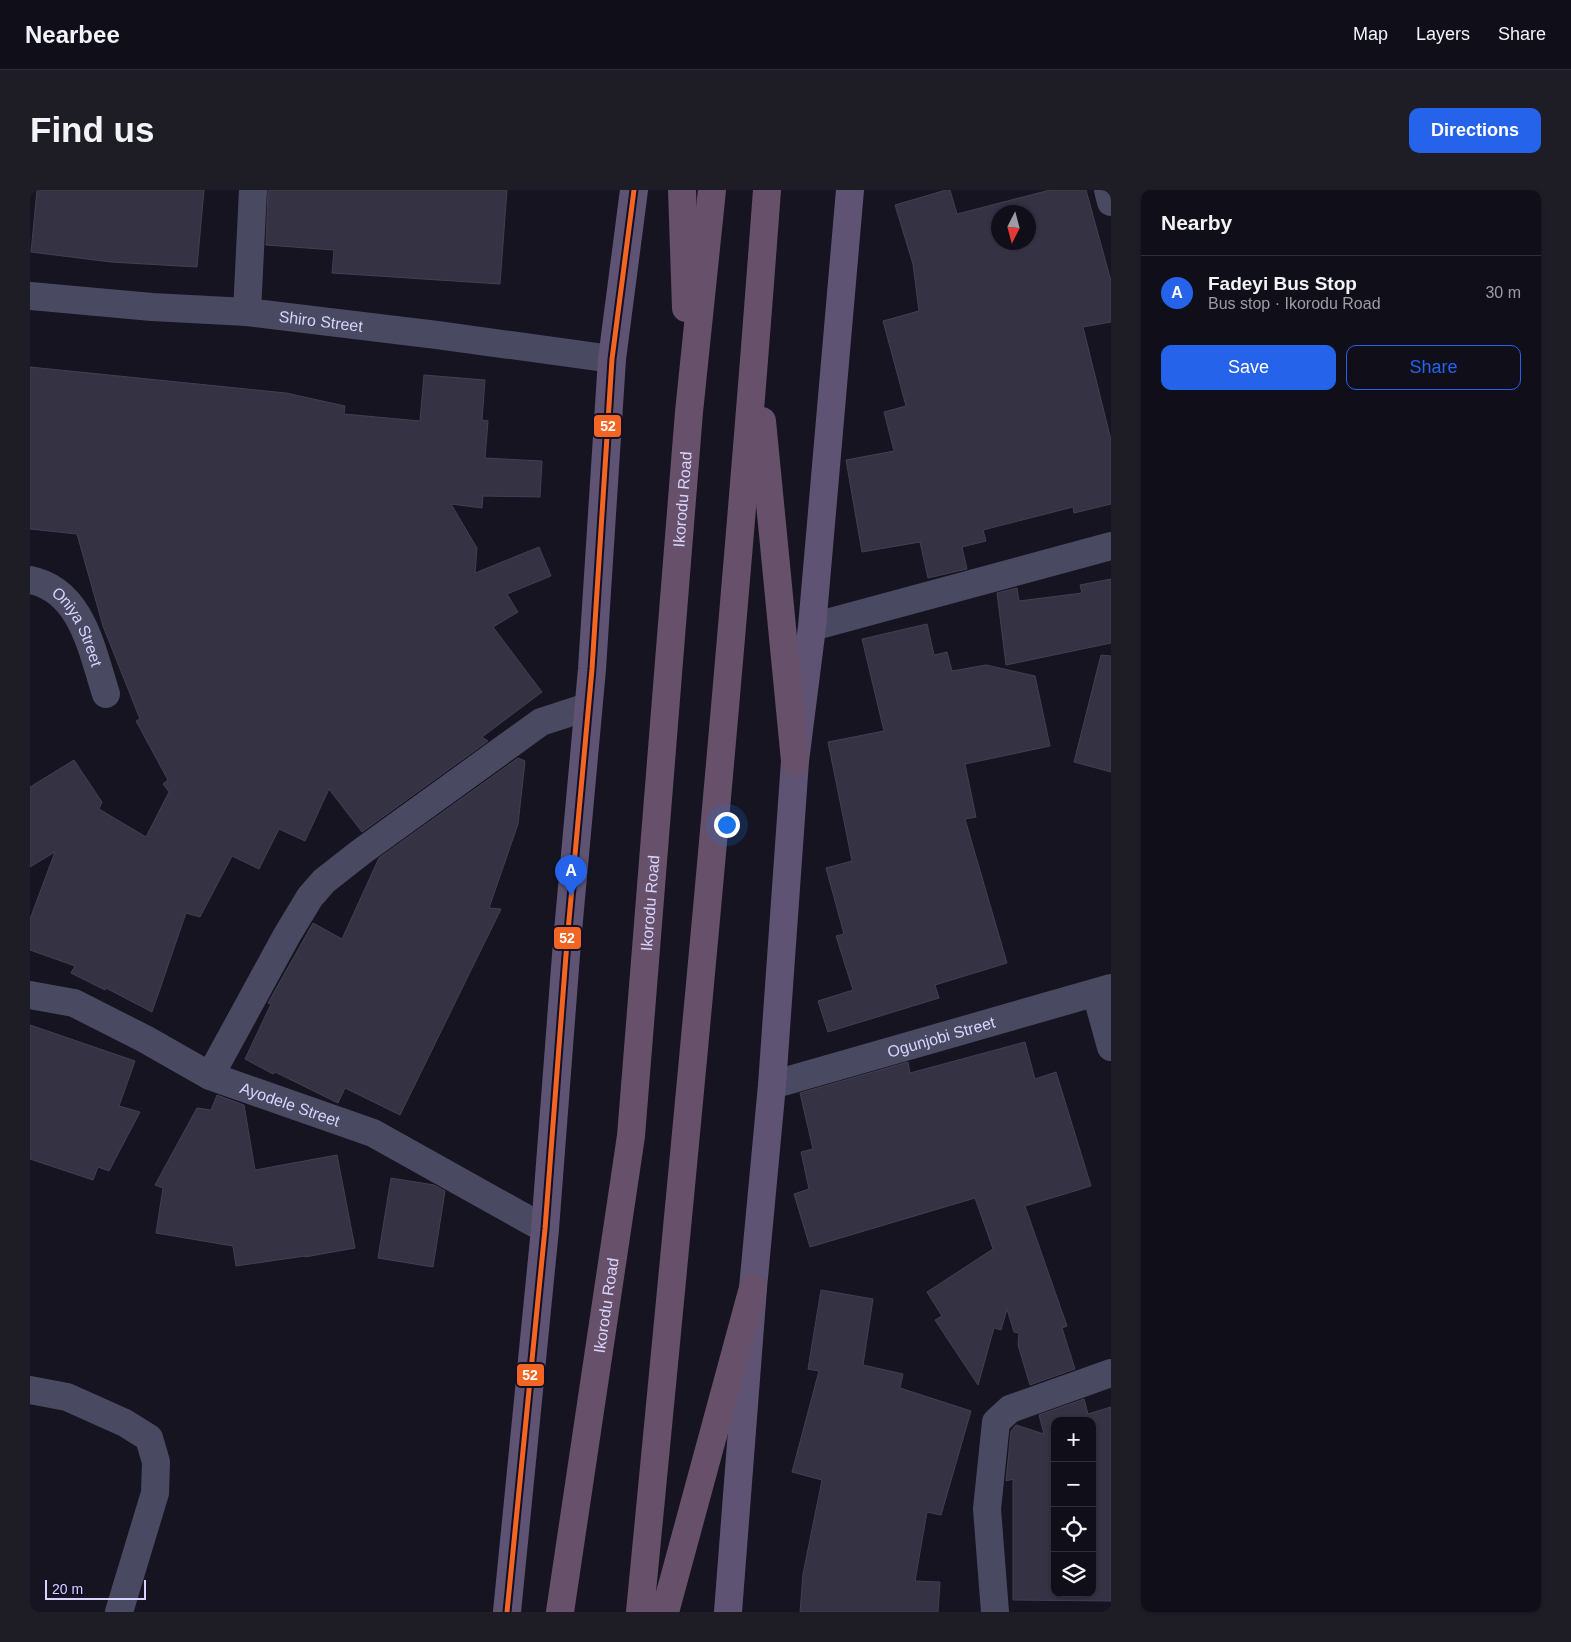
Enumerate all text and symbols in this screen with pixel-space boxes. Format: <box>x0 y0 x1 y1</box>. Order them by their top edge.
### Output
text: Nearbee <box>25 21 120 48</box>
text: Map <box>1353 24 1388 44</box>
text: Layers <box>1416 24 1470 44</box>
text: Share <box>1498 24 1546 44</box>
button: Directions <box>1409 108 1541 153</box>
text: Find us <box>30 110 154 149</box>
north arrow <box>991 205 1036 250</box>
text: Nearby <box>1161 211 1232 234</box>
text: Fadeyi Bus Stop <box>1208 273 1357 294</box>
text: A <box>1171 284 1183 301</box>
text: 30 m <box>1485 284 1521 301</box>
text: Bus stop · Ikorodu Road <box>1208 295 1381 312</box>
street label: Shiro Street <box>278 307 364 335</box>
button: Save <box>1161 345 1336 390</box>
button: Share <box>1346 345 1521 390</box>
line badge: 52 <box>593 414 622 438</box>
text: 52 <box>600 418 616 434</box>
street label: Ikorodu Road <box>670 451 694 548</box>
street label: Oniya Street <box>49 583 106 669</box>
your location <box>714 812 740 838</box>
street label: Ikorodu Road <box>637 854 662 952</box>
pin: A <box>555 855 587 896</box>
line badge: 52 <box>553 926 582 950</box>
text: 52 <box>559 930 575 946</box>
street label: Ogunjobi Street <box>885 1013 998 1060</box>
street label: Ayodele Street <box>238 1079 343 1130</box>
street label: Ikorodu Road <box>590 1257 621 1354</box>
line badge: 52 <box>516 1363 545 1387</box>
text: 52 <box>522 1367 538 1383</box>
map controls <box>1051 1417 1096 1597</box>
button: + <box>1051 1417 1096 1462</box>
button: − <box>1051 1462 1096 1507</box>
button: locate <box>1051 1507 1096 1552</box>
button: layers <box>1051 1552 1096 1597</box>
scale bar <box>45 1577 146 1600</box>
text: 20 m <box>52 1581 83 1597</box>

